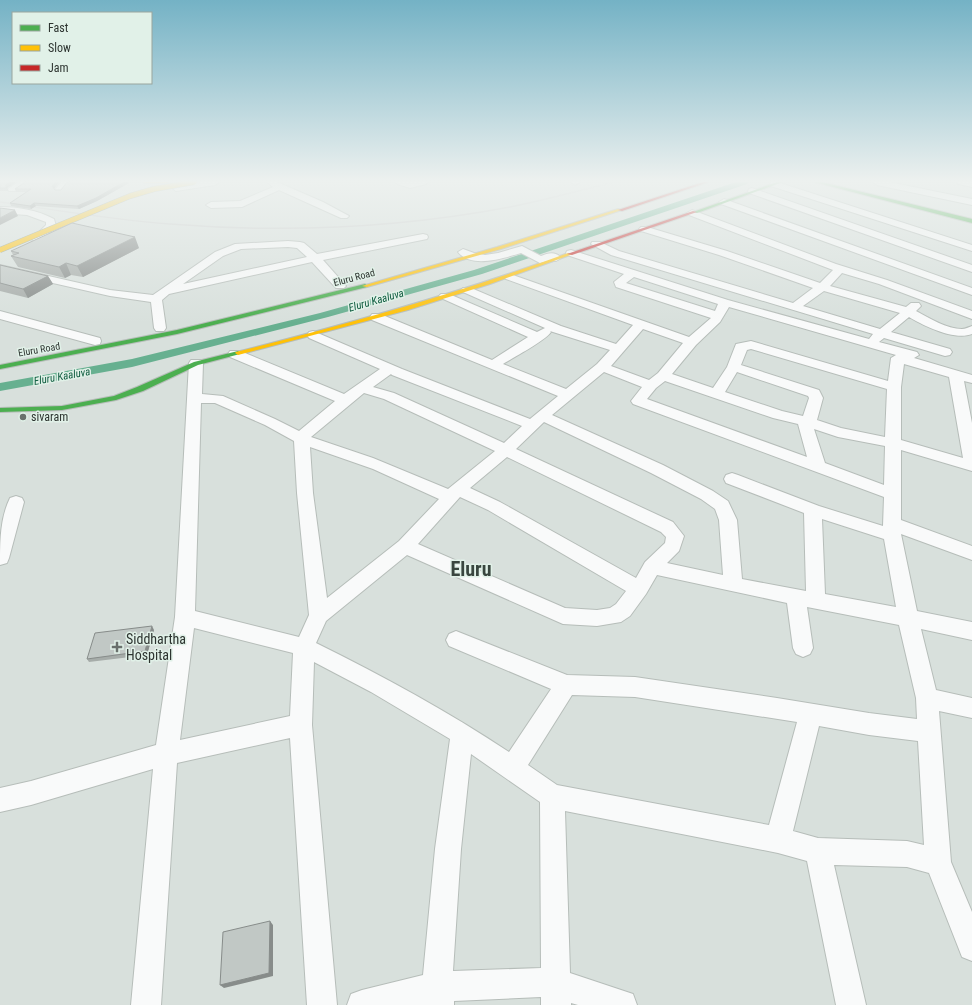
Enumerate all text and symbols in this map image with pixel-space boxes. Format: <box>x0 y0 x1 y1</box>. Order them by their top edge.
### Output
legend <box>12 12 152 84</box>
text: Fast <box>48 21 69 35</box>
text: Slow <box>48 41 71 55</box>
text: Jam <box>48 61 69 75</box>
street label: Eluru Road <box>332 267 376 288</box>
water label: Eluru Kaaluva <box>347 286 405 315</box>
street label: Eluru Road <box>17 340 61 359</box>
water label: Eluru Kaaluva <box>33 365 91 388</box>
place label: sivaram <box>31 410 68 424</box>
marker: sivaram <box>18 412 28 422</box>
district label: Eluru <box>450 557 492 581</box>
place label: Siddhartha Hospital <box>126 631 186 663</box>
marker: Siddhartha Hospital <box>111 641 123 653</box>

